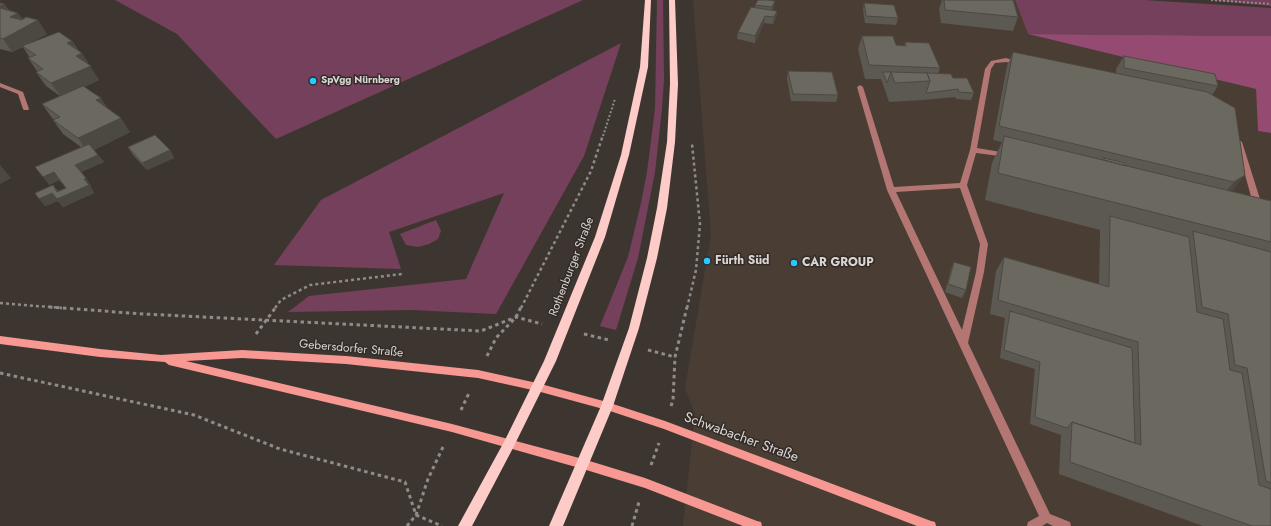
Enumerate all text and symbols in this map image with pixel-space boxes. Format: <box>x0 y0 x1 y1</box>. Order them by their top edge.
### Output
place label: SpVgg Nürnberg <box>321 75 400 87</box>
marker: SpVgg Nürnberg <box>308 76 318 86</box>
street label: Rothenburger Straße <box>546 215 598 319</box>
place label: Fürth Süd <box>715 254 770 268</box>
marker: Fürth Süd <box>702 256 712 266</box>
place label: CAR GROUP <box>802 256 874 270</box>
marker: CAR GROUP <box>789 258 799 268</box>
street label: Gebersdorfer Straße <box>298 337 404 361</box>
street label: Schwabacher Straße <box>681 409 801 467</box>

